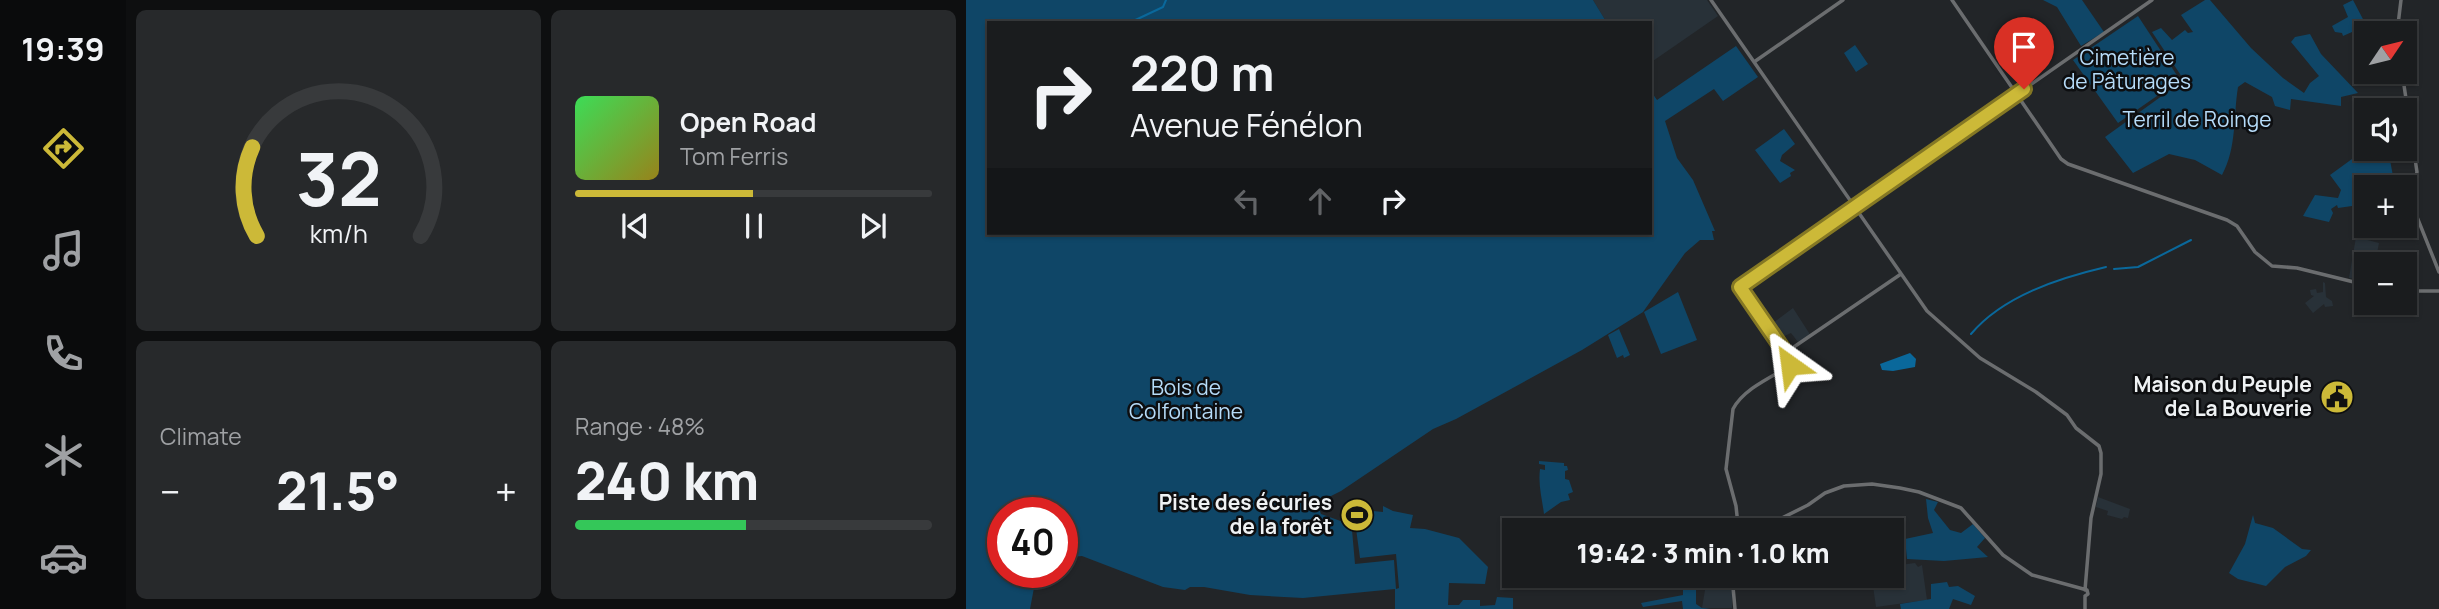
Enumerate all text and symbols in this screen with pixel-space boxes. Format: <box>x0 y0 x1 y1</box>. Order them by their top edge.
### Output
pin <box>1994 17 2054 89</box>
north arrow <box>2354 21 2417 84</box>
map controls <box>2354 21 2417 315</box>
text: 19:39 <box>21 27 105 71</box>
icon: arrive <box>2005 28 2043 66</box>
text: 220 m <box>1130 39 1274 106</box>
park label: Cimetière de Pâturages <box>2063 43 2191 95</box>
icon: right <box>1015 49 1106 140</box>
button: sound <box>2354 98 2417 161</box>
text: Avenue Fénélon <box>1130 103 1363 147</box>
text: Open Road <box>680 104 816 140</box>
park label: Terril de Roinge <box>2123 105 2271 133</box>
icon: directions <box>39 124 88 173</box>
text: 32 <box>296 129 381 229</box>
text: Tom Ferris <box>680 140 788 172</box>
button: + <box>2354 175 2417 238</box>
icon: left <box>1228 182 1266 220</box>
icon: ahead <box>1301 182 1339 220</box>
icon: right <box>1374 182 1412 220</box>
icon: previous <box>616 207 654 245</box>
icon: pause <box>735 207 773 245</box>
icon: next <box>854 207 892 245</box>
text: km/h <box>309 216 368 251</box>
icon: music <box>39 226 88 275</box>
button: − <box>2354 252 2417 315</box>
position arrow <box>1753 328 1827 402</box>
icon: phone <box>39 329 88 378</box>
place label: Maison du Peuple de La Bouverie <box>2134 370 2312 422</box>
park label: Bois de Colfontaine <box>1129 373 1243 425</box>
public building icon: Maison du Peuple de La Bouverie <box>2318 378 2356 416</box>
text: Range · 48% <box>575 410 705 442</box>
text: Climate <box>160 420 242 452</box>
icon: climate <box>39 431 88 480</box>
text: 240 km <box>575 445 759 516</box>
text: 21.5° <box>276 455 400 526</box>
text: − <box>160 465 181 517</box>
text: + <box>495 465 517 517</box>
place label: Piste des écuries de la forêt <box>1159 488 1332 540</box>
sports icon: Piste des écuries de la forêt <box>1338 496 1376 534</box>
speed limit sign: 40 <box>987 497 1078 588</box>
icon: car <box>39 533 88 582</box>
text: 19:42 · 3 min · 1.0 km <box>1577 535 1829 571</box>

